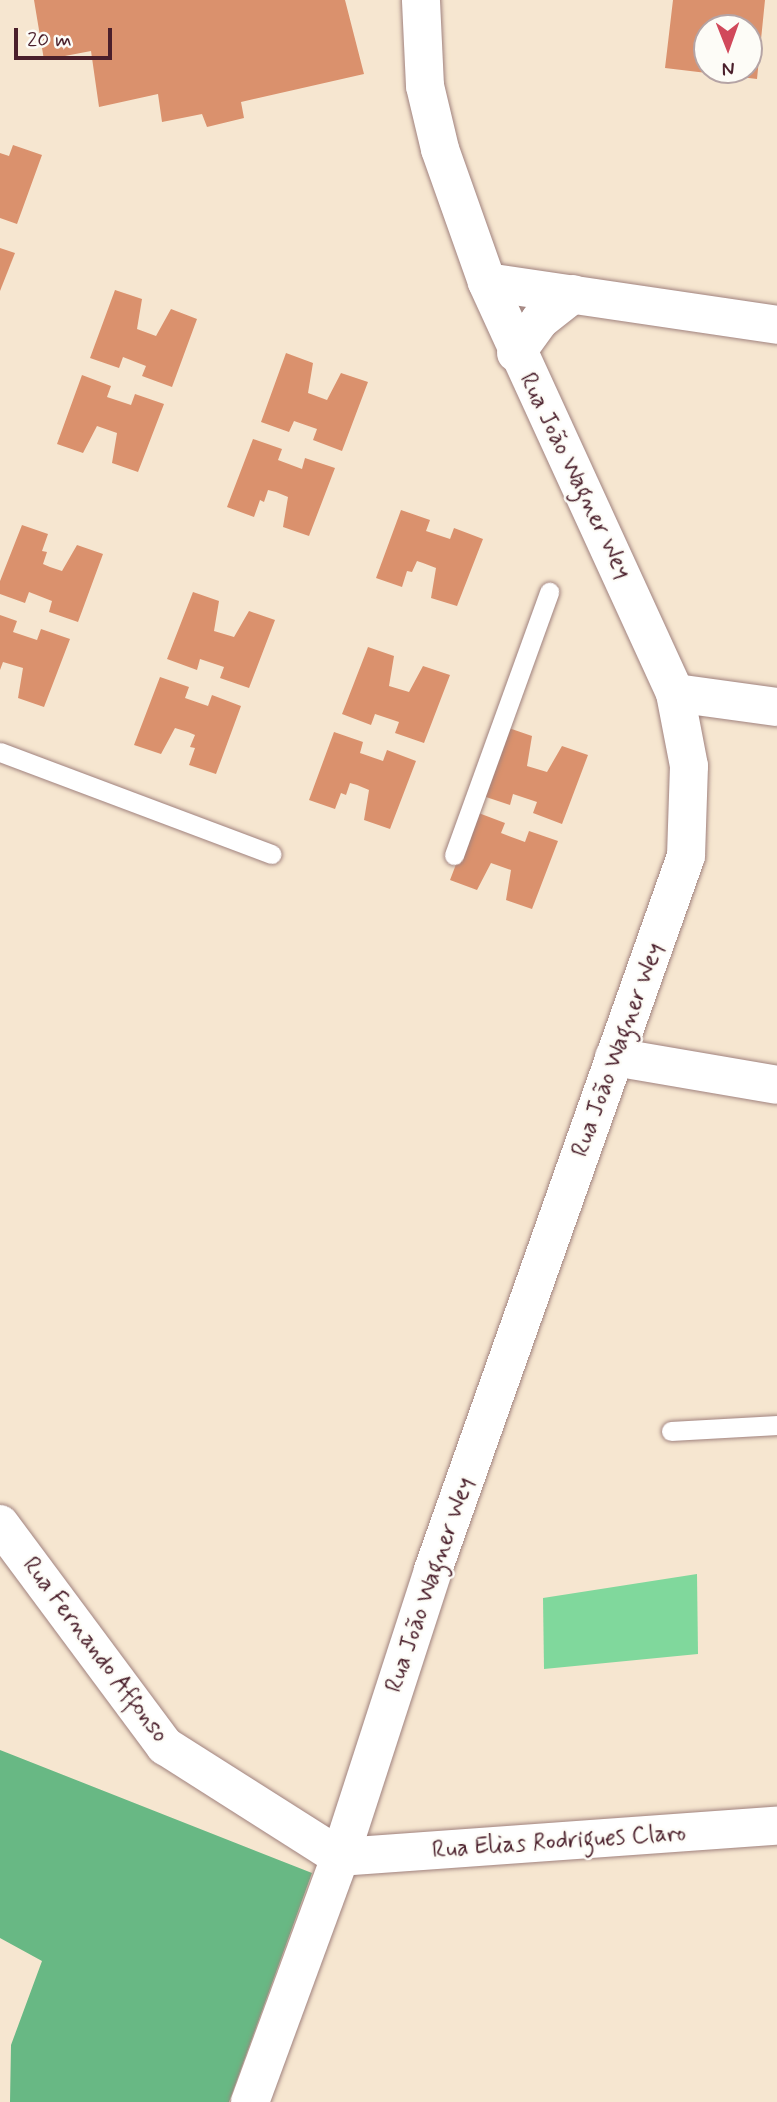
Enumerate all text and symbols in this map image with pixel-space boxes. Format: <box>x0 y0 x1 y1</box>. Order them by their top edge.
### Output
scale bar <box>18 14 116 58</box>
north arrow <box>693 14 763 84</box>
text: 20 m <box>27 26 72 54</box>
text: N <box>722 56 735 81</box>
street label: Rua João Wagner Wey <box>511 366 639 586</box>
street label: Rua João Wagner Wey <box>565 936 671 1164</box>
street label: Rua João Wagner Wey <box>379 1471 481 1699</box>
street label: Rua Fernando Affonso <box>16 1552 174 1748</box>
street label: Rua Elias Rodrigues Claro <box>428 1819 690 1865</box>

